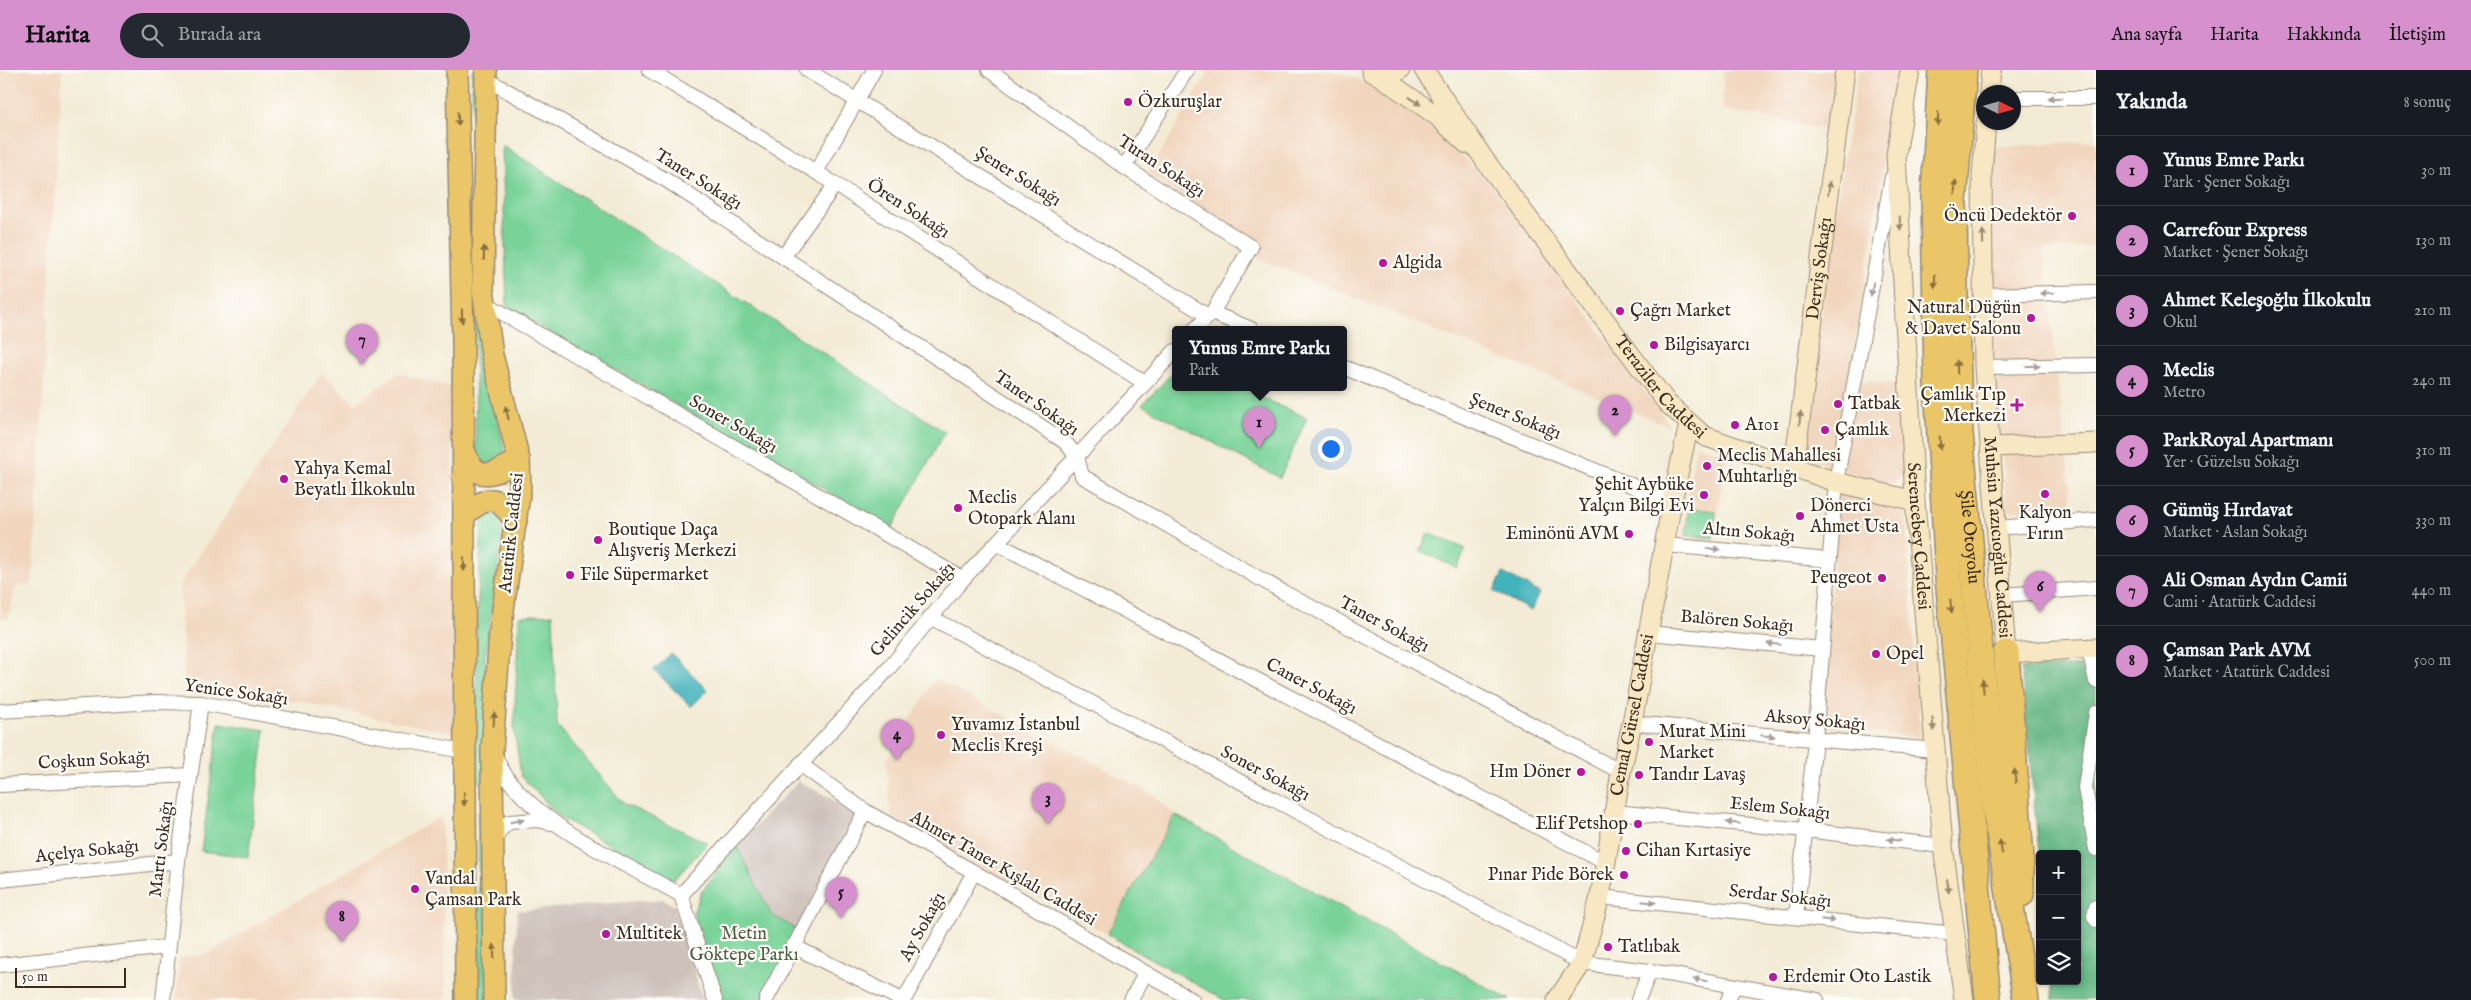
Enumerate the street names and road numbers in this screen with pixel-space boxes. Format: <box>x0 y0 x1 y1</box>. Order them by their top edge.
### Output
street label: Turan Sokağı <box>1113 130 1209 204</box>
street label: Şener Sokağı <box>971 142 1065 212</box>
street label: Taner Sokağı <box>650 144 746 216</box>
street label: Ören Sokağı <box>862 173 954 244</box>
street label: Derviş Sokağı <box>1801 216 1837 321</box>
street label: Teraziler Caddesi <box>1609 331 1711 444</box>
street label: Taner Sokağı <box>989 366 1083 442</box>
street label: Şener Sokağı <box>1466 388 1564 446</box>
street label: Soner Sokağı <box>685 391 781 460</box>
street label: Muhsin Yazıcıoğlu Caddesi <box>1978 435 2016 639</box>
street label: Serencebey Caddesi <box>1901 462 1935 611</box>
street label: Atatürk Caddesi <box>494 471 530 595</box>
street label: Şile Otoyolu <box>1954 489 1985 585</box>
street label: Altın Sokağı <box>1701 517 1796 549</box>
street label: Gelincik Sokağı <box>865 557 961 662</box>
street label: Taner Sokağı <box>1335 592 1433 658</box>
street label: Balören Sokağı <box>1680 606 1795 638</box>
street label: Cemal Gürsel Caddesi <box>1606 632 1659 798</box>
street label: Caner Sokağı <box>1262 653 1361 721</box>
street label: Yenice Sokağı <box>183 674 290 712</box>
street label: Aksoy Sokağı <box>1763 705 1867 737</box>
street label: Soner Sokağı <box>1216 741 1314 807</box>
street label: Coşkun Sokağı <box>37 747 151 775</box>
street label: Eslem Sokağı <box>1729 792 1831 826</box>
street label: Martı Sokağı <box>145 799 179 899</box>
street label: Ahmet Taner Kışlalı Caddesi <box>905 806 1101 932</box>
street label: Açelya Sokağı <box>33 835 140 869</box>
street label: Serdar Sokağı <box>1728 880 1833 914</box>
street label: Ay Sokağı <box>894 888 951 966</box>

